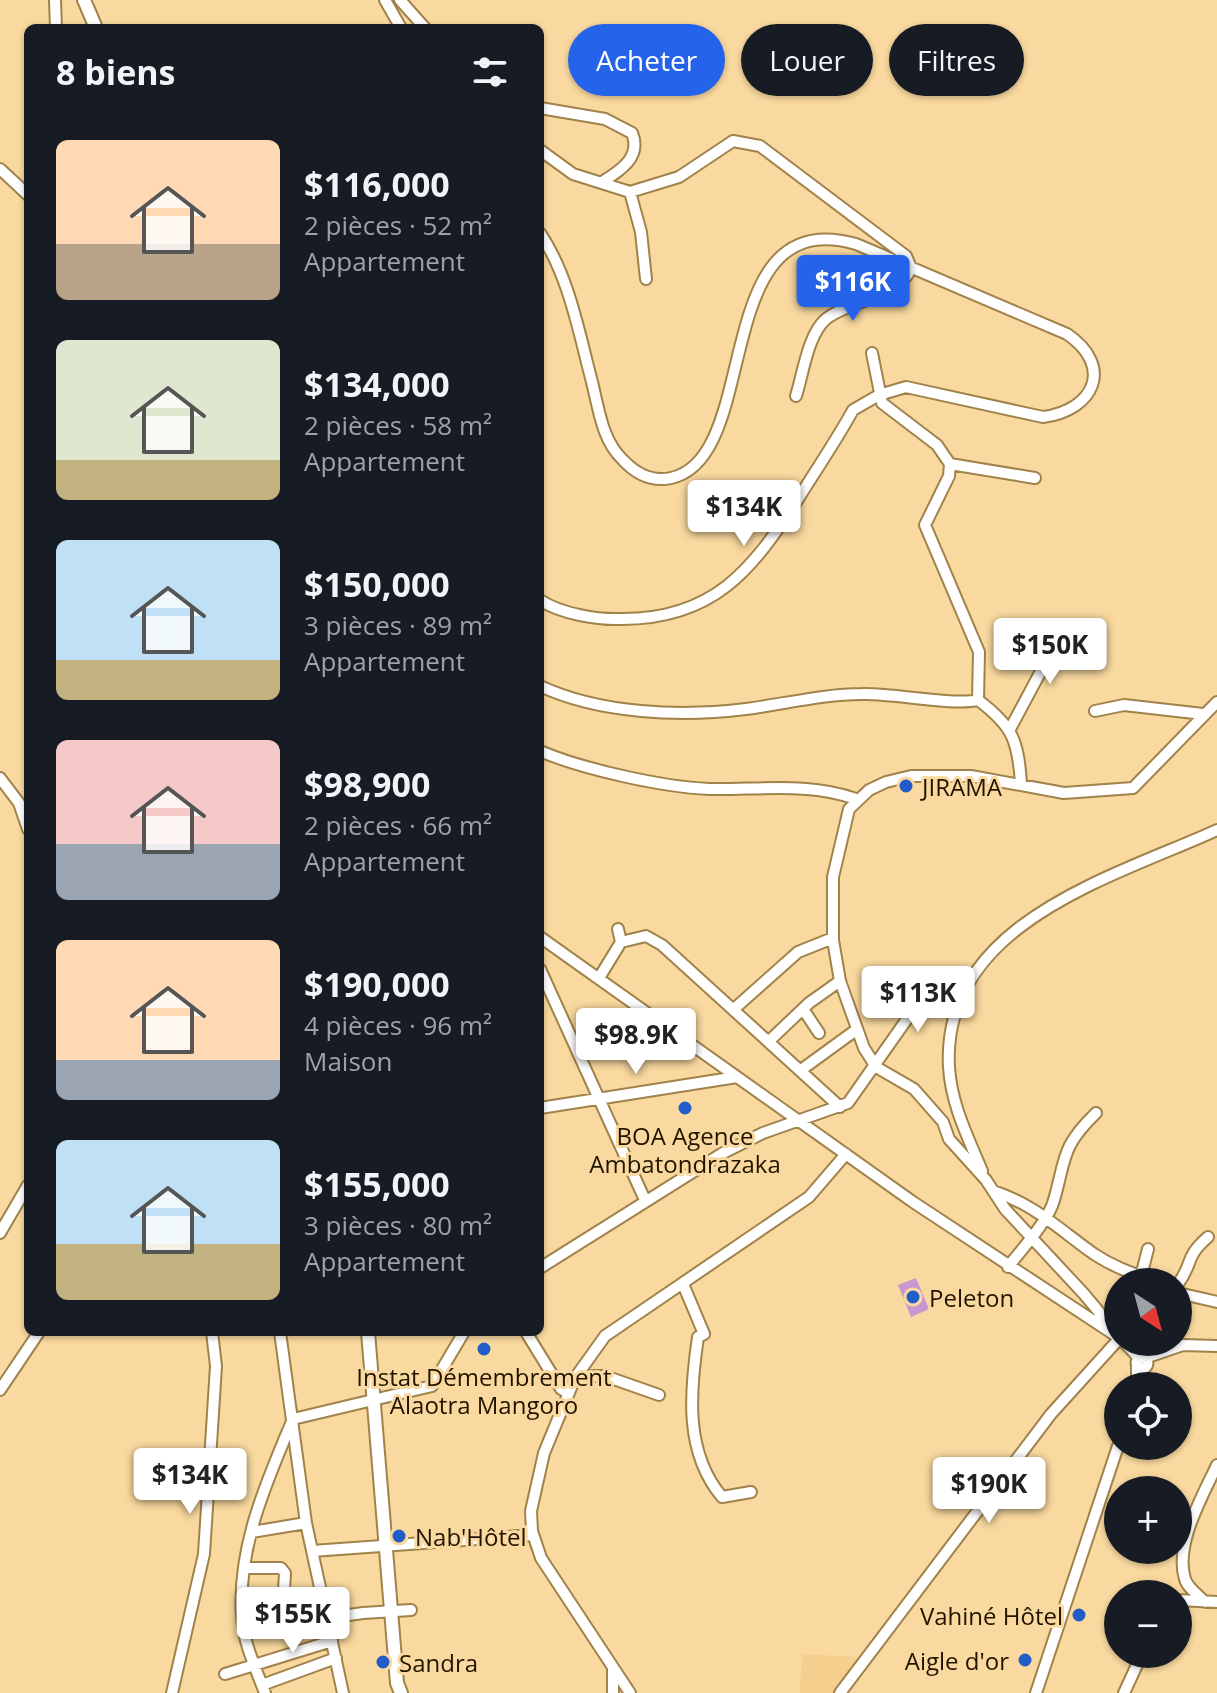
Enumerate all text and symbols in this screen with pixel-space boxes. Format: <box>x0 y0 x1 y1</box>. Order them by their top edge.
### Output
chip: Acheter <box>568 24 725 96</box>
chip: Louer <box>741 24 873 96</box>
chip: Filtres <box>889 24 1024 96</box>
text: 8 biens <box>56 49 176 95</box>
icon: filters <box>468 50 512 94</box>
text: $116,000 <box>304 161 450 207</box>
icon: home <box>120 172 216 268</box>
text: 2 pièces · 52 m² <box>304 207 492 243</box>
text: Appartement <box>304 243 465 279</box>
pin: $116K <box>797 255 909 323</box>
text: $116K <box>815 263 891 299</box>
text: $134,000 <box>304 361 450 407</box>
icon: home <box>120 372 216 468</box>
text: 2 pièces · 58 m² <box>304 407 492 443</box>
text: Appartement <box>304 443 465 479</box>
pin: $134K <box>688 480 800 548</box>
text: $134K <box>706 488 782 524</box>
text: $150,000 <box>304 561 450 607</box>
icon: home <box>120 572 216 668</box>
text: 3 pièces · 89 m² <box>304 607 492 643</box>
pin: $150K <box>994 618 1106 686</box>
text: $150K <box>1012 626 1088 662</box>
text: Appartement <box>304 643 465 679</box>
text: $98,900 <box>304 761 430 807</box>
place label: JIRAMA <box>920 770 1003 803</box>
icon: home <box>120 772 216 868</box>
marker: JIRAMA <box>897 777 915 795</box>
text: 2 pièces · 66 m² <box>304 807 492 843</box>
text: Appartement <box>304 843 465 879</box>
text: $190,000 <box>304 961 450 1007</box>
pin: $113K <box>862 966 974 1034</box>
icon: home <box>120 972 216 1068</box>
text: $113K <box>880 974 956 1010</box>
text: 4 pièces · 96 m² <box>304 1007 492 1043</box>
pin: $98.9K <box>571 1008 701 1076</box>
text: $98.9K <box>594 1016 678 1052</box>
text: Maison <box>304 1043 392 1079</box>
marker: BOA Agence Ambatondrazaka <box>676 1099 694 1117</box>
place label: BOA Agence Ambatondrazaka <box>589 1119 781 1180</box>
text: $155,000 <box>304 1161 450 1207</box>
icon: home <box>120 1172 216 1268</box>
text: 3 pièces · 80 m² <box>304 1207 492 1243</box>
text: Appartement <box>304 1243 465 1279</box>
north arrow <box>1104 1268 1192 1356</box>
map controls <box>1104 1268 1192 1668</box>
place label: Peleton <box>929 1281 1014 1314</box>
marker: Peleton <box>904 1288 922 1306</box>
marker: Instat Démembrement Alaotra Mangoro <box>475 1340 493 1358</box>
place label: Instat Démembrement Alaotra Mangoro <box>356 1360 612 1421</box>
button: locate <box>1104 1372 1192 1460</box>
pin: $134K <box>134 1448 246 1516</box>
text: $134K <box>152 1456 228 1492</box>
pin: $190K <box>933 1457 1045 1525</box>
text: $190K <box>951 1465 1027 1501</box>
button: + <box>1104 1476 1192 1564</box>
place label: Nab'Hôtel <box>415 1520 527 1553</box>
marker: Nab'Hôtel <box>390 1527 408 1545</box>
button: − <box>1104 1580 1192 1668</box>
pin: $155K <box>237 1587 349 1655</box>
text: $155K <box>255 1595 331 1631</box>
place label: Vahiné Hôtel <box>920 1599 1063 1632</box>
marker: Vahiné Hôtel <box>1070 1606 1088 1624</box>
place label: Aigle d'or <box>905 1644 1009 1677</box>
place label: Sandra <box>399 1646 478 1679</box>
marker: Aigle d'or <box>1016 1651 1034 1669</box>
marker: Sandra <box>374 1653 392 1671</box>

